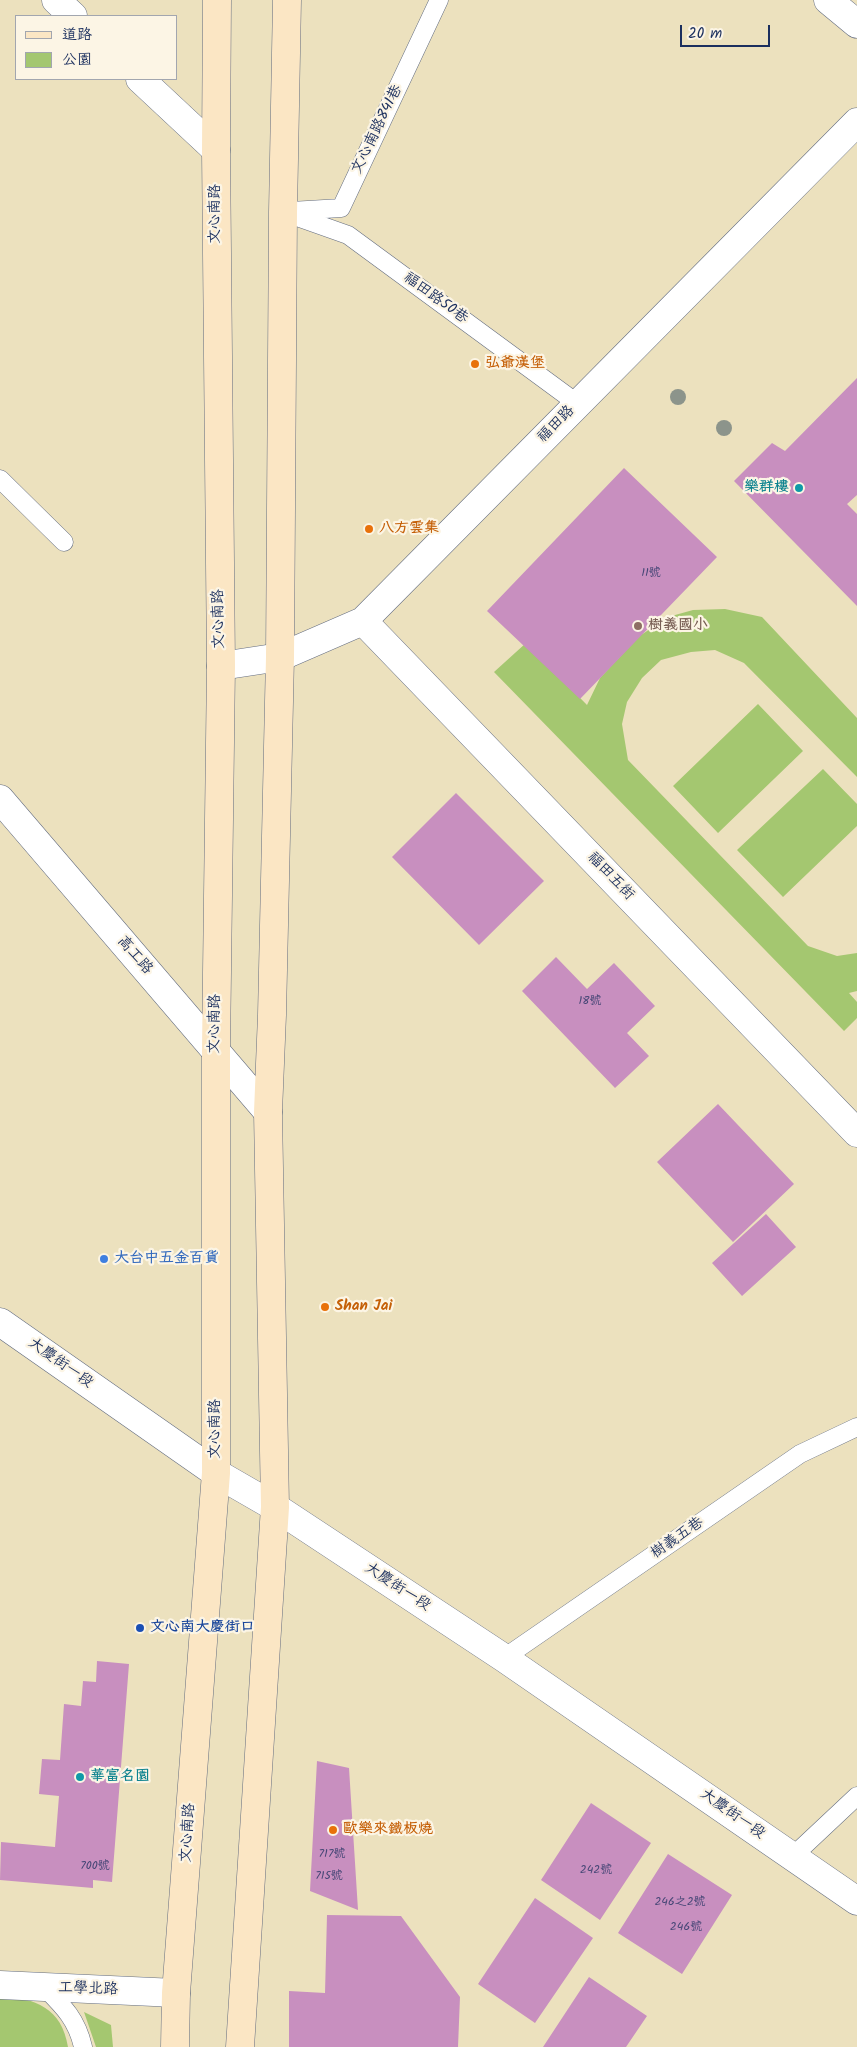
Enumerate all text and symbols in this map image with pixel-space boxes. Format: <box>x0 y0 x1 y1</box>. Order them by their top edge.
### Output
legend <box>15 15 178 80</box>
scale bar <box>682 15 772 47</box>
text: 20 m <box>688 22 722 46</box>
text: 道路 <box>62 23 92 47</box>
text: 公園 <box>62 48 92 72</box>
street label: 文心南路841巷 <box>349 82 407 178</box>
street label: 文心南路 <box>207 184 225 244</box>
street label: 福田路50巷 <box>399 270 471 328</box>
place label: 弘爺漢堡 <box>485 355 545 373</box>
marker: 弘爺漢堡 <box>469 358 481 370</box>
street label: 福田路 <box>535 403 579 447</box>
place label: 樂群樓 <box>744 479 789 497</box>
marker: 樂群樓 <box>793 482 805 494</box>
place label: 八方雲集 <box>379 520 439 538</box>
marker: 八方雲集 <box>363 523 375 535</box>
house number: 11號 <box>641 567 661 581</box>
street label: 文心南路 <box>210 589 230 649</box>
place label: 樹義國小 <box>648 617 708 635</box>
marker: 樹義國小 <box>632 620 644 632</box>
street label: 福田五街 <box>583 849 637 905</box>
street label: 高工路 <box>112 933 156 979</box>
street label: 文心南路 <box>206 994 226 1054</box>
house number: 18號 <box>579 995 601 1009</box>
place label: 大台中五金百貨 <box>114 1250 219 1268</box>
marker: 大台中五金百貨 <box>98 1253 110 1265</box>
place label: Shan Jai <box>335 1298 392 1316</box>
marker: Shan Jai <box>319 1301 331 1313</box>
street label: 大慶街一段 <box>24 1335 96 1393</box>
street label: 文心南路 <box>207 1399 225 1459</box>
street label: 樹義五巷 <box>648 1514 708 1564</box>
street label: 大慶街一段 <box>361 1560 433 1616</box>
place label: 文心南大慶街口 <box>150 1619 255 1637</box>
marker: 文心南大慶街口 <box>134 1622 146 1634</box>
place label: 華富名園 <box>90 1768 150 1786</box>
marker: 華富名園 <box>74 1771 86 1783</box>
street label: 大慶街一段 <box>696 1786 768 1844</box>
street label: 文心南路 <box>178 1802 200 1864</box>
place label: 歐樂來鐵板燒 <box>343 1821 433 1839</box>
marker: 歐樂來鐵板燒 <box>327 1824 339 1836</box>
house number: 717號 <box>319 1848 345 1862</box>
house number: 700號 <box>80 1860 110 1874</box>
house number: 242號 <box>580 1864 612 1878</box>
house number: 715號 <box>315 1870 343 1884</box>
house number: 246之2號 <box>654 1896 706 1910</box>
house number: 246號 <box>670 1921 702 1935</box>
street label: 工學北路 <box>58 1980 118 2000</box>

